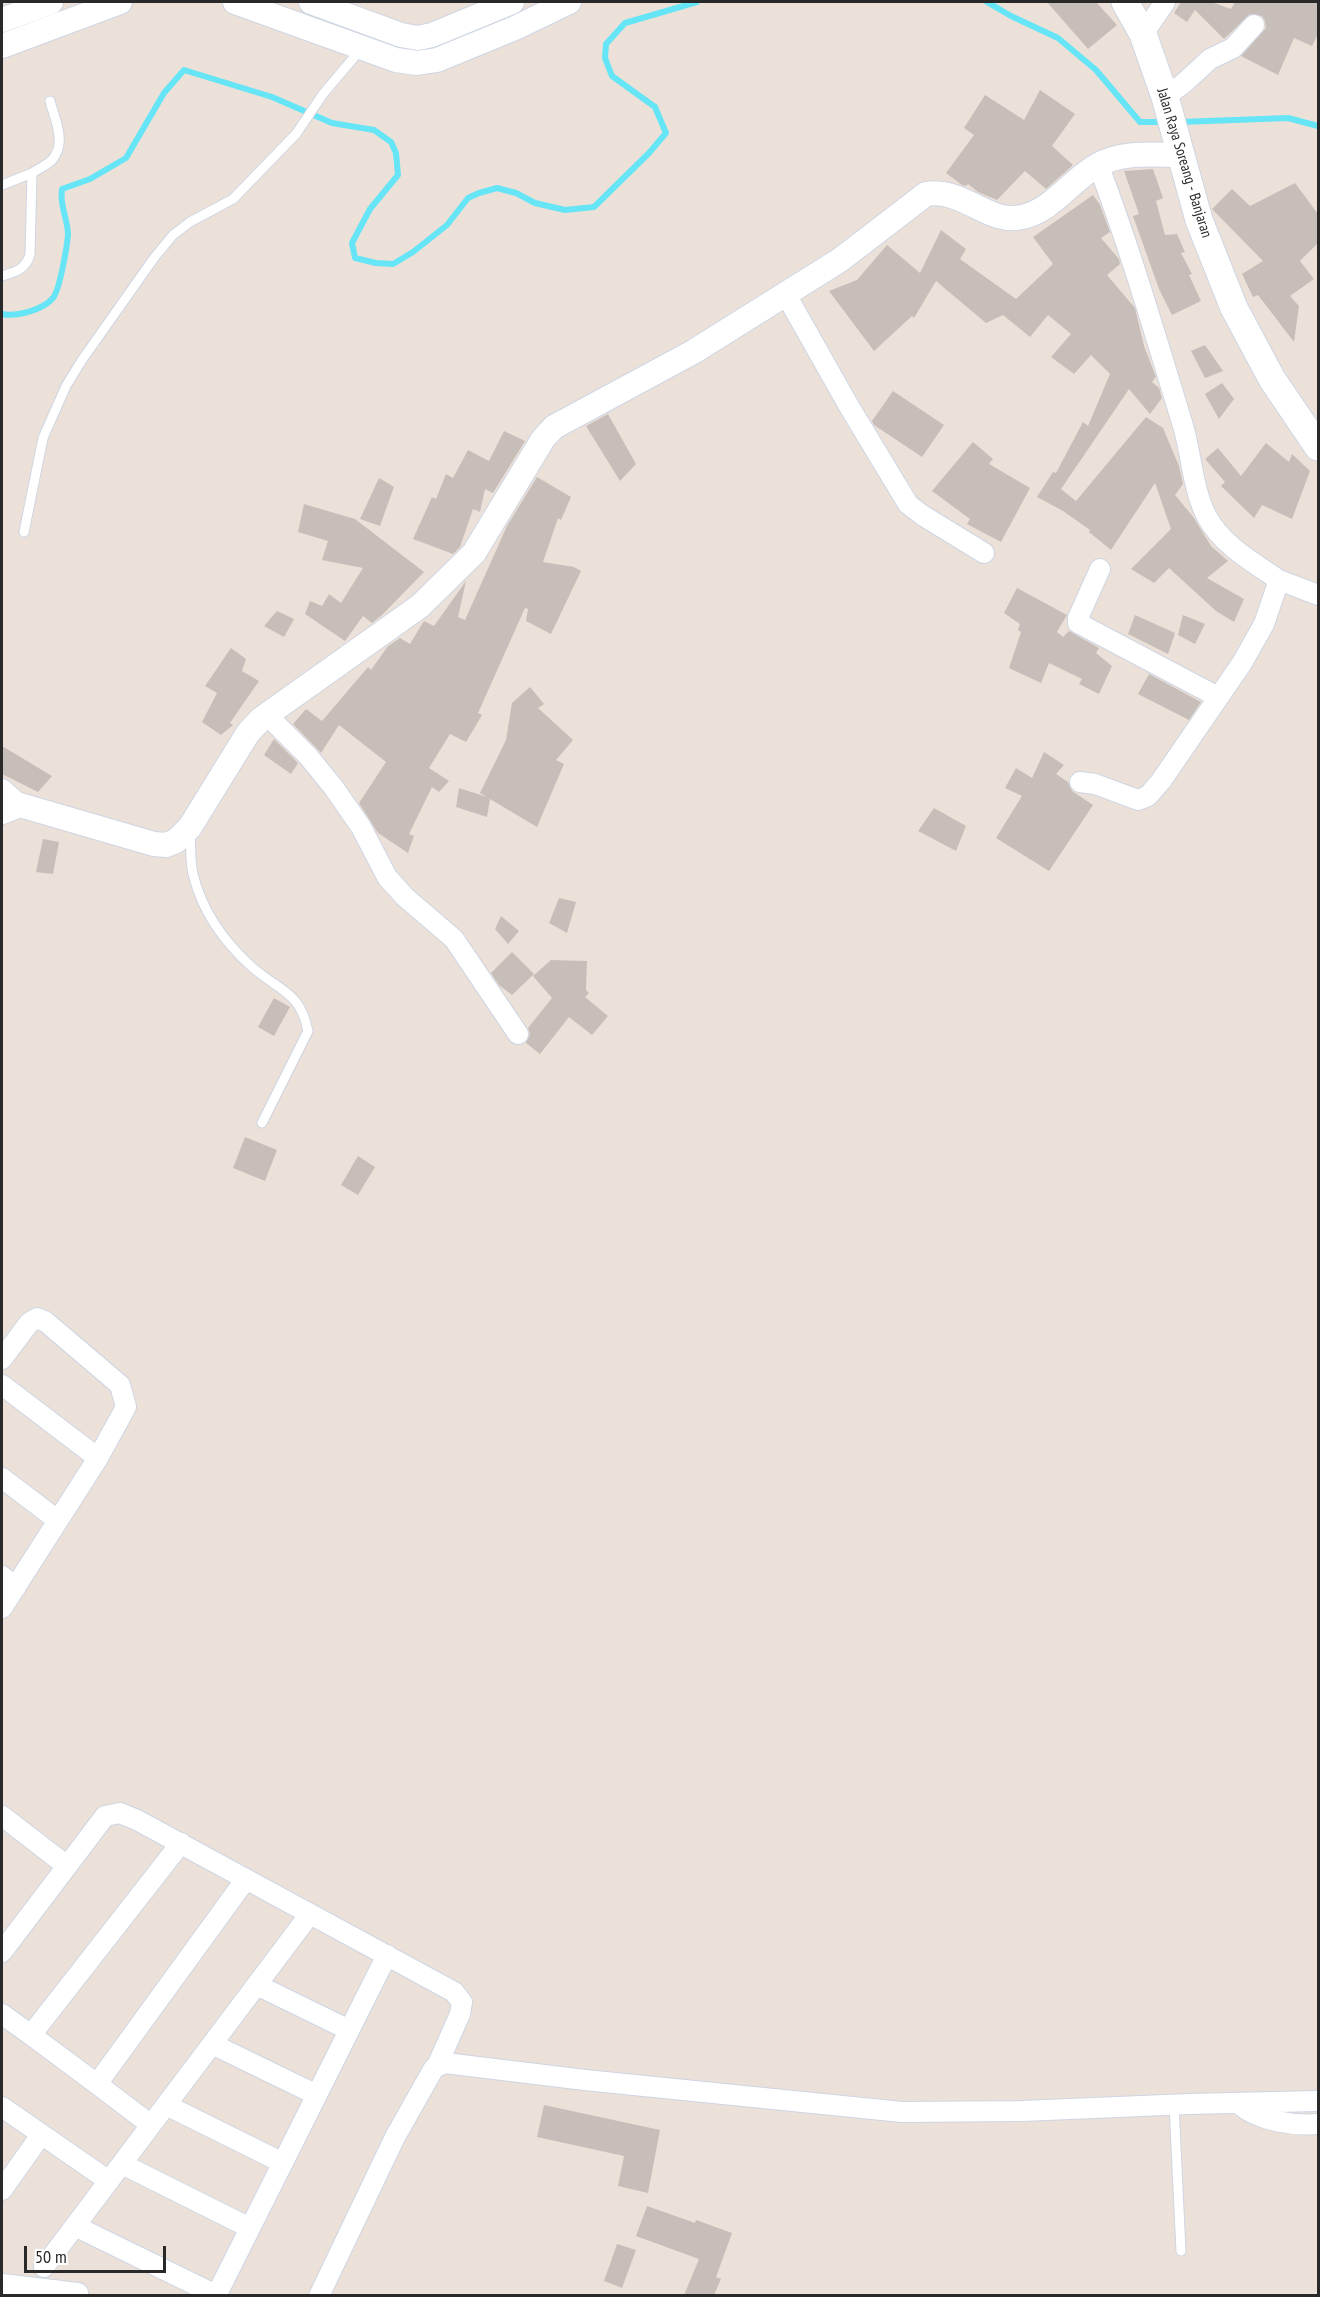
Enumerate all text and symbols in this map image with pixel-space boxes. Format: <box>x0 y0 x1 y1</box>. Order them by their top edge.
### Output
street label: Jalan Raya Soreang - Banjaran <box>1153 86 1215 240</box>
scale bar <box>27 2234 170 2272</box>
text: 50 m <box>35 2245 67 2268</box>

